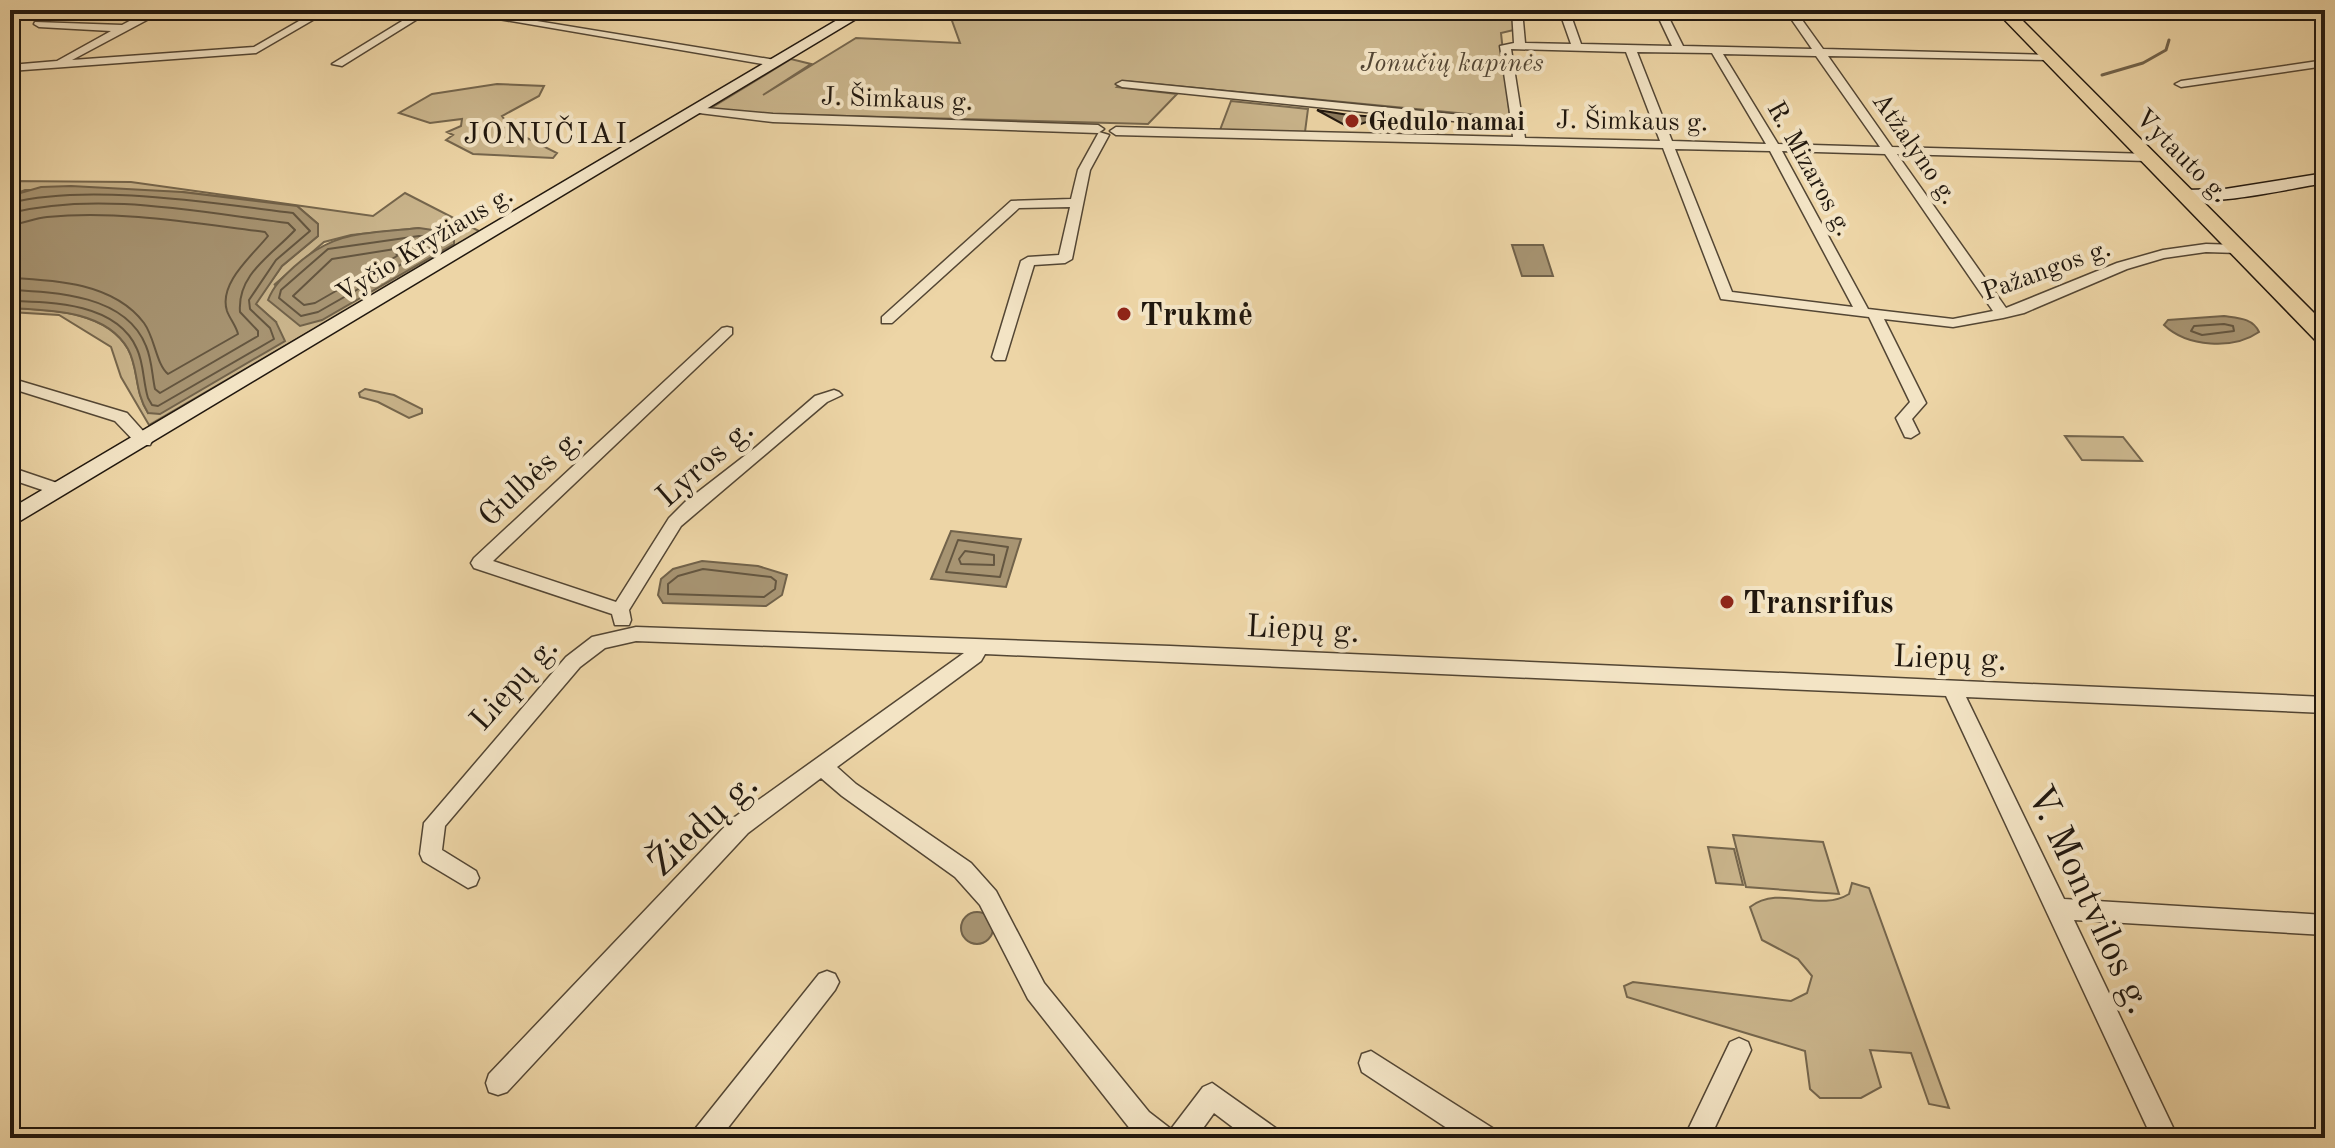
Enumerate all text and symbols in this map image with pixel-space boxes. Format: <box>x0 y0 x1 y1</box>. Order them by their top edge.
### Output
park label: Jonučių kapinės <box>1360 51 1544 77</box>
street label: J. Šimkaus g. <box>820 79 974 116</box>
street label: Atžalyno g. <box>1867 89 1962 210</box>
street label: R. Mizaros g. <box>1762 97 1857 241</box>
street label: J. Šimkaus g. <box>1555 103 1709 136</box>
street label: Vytauto g. <box>2130 105 2233 208</box>
place label: Gedulo namai <box>1368 110 1525 136</box>
marker: Gedulo namai <box>1343 112 1361 130</box>
district label: JONUČIAI <box>463 115 629 150</box>
street label: Vyčio Kryžiaus g. <box>332 182 518 308</box>
street label: Pažangos g. <box>1979 236 2114 306</box>
place label: Trukmė <box>1140 301 1253 333</box>
marker: Trukmė <box>1115 305 1133 323</box>
street label: Lyros g. <box>652 414 760 515</box>
street label: Gulbės g. <box>474 423 590 534</box>
place label: Transrifus <box>1743 589 1894 621</box>
marker: Transrifus <box>1718 593 1736 611</box>
street label: Liepų g. <box>1245 612 1360 650</box>
street label: Liepų g. <box>465 632 565 738</box>
street label: Liepų g. <box>1893 642 2007 678</box>
street label: Žiedų g. <box>637 760 766 885</box>
street label: V. Montvilos g. <box>2019 780 2158 1020</box>

